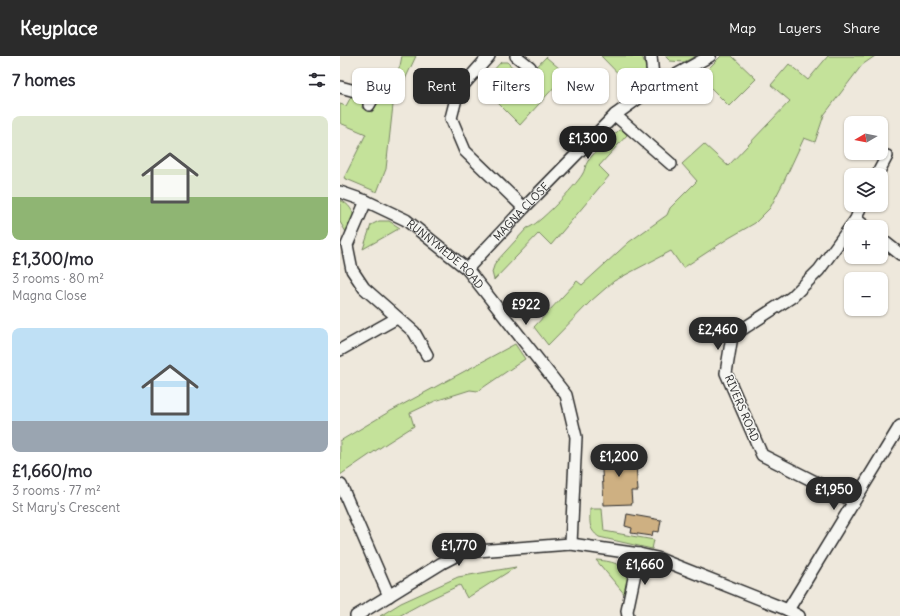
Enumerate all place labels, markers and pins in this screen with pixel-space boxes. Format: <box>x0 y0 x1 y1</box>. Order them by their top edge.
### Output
pin: £1,300 <box>555 126 621 160</box>
pin: £922 <box>502 292 550 326</box>
pin: £2,460 <box>685 317 751 351</box>
pin: £1,200 <box>586 444 652 478</box>
pin: £1,950 <box>801 477 867 511</box>
pin: £1,770 <box>426 533 492 567</box>
pin: £1,660 <box>612 552 678 586</box>

